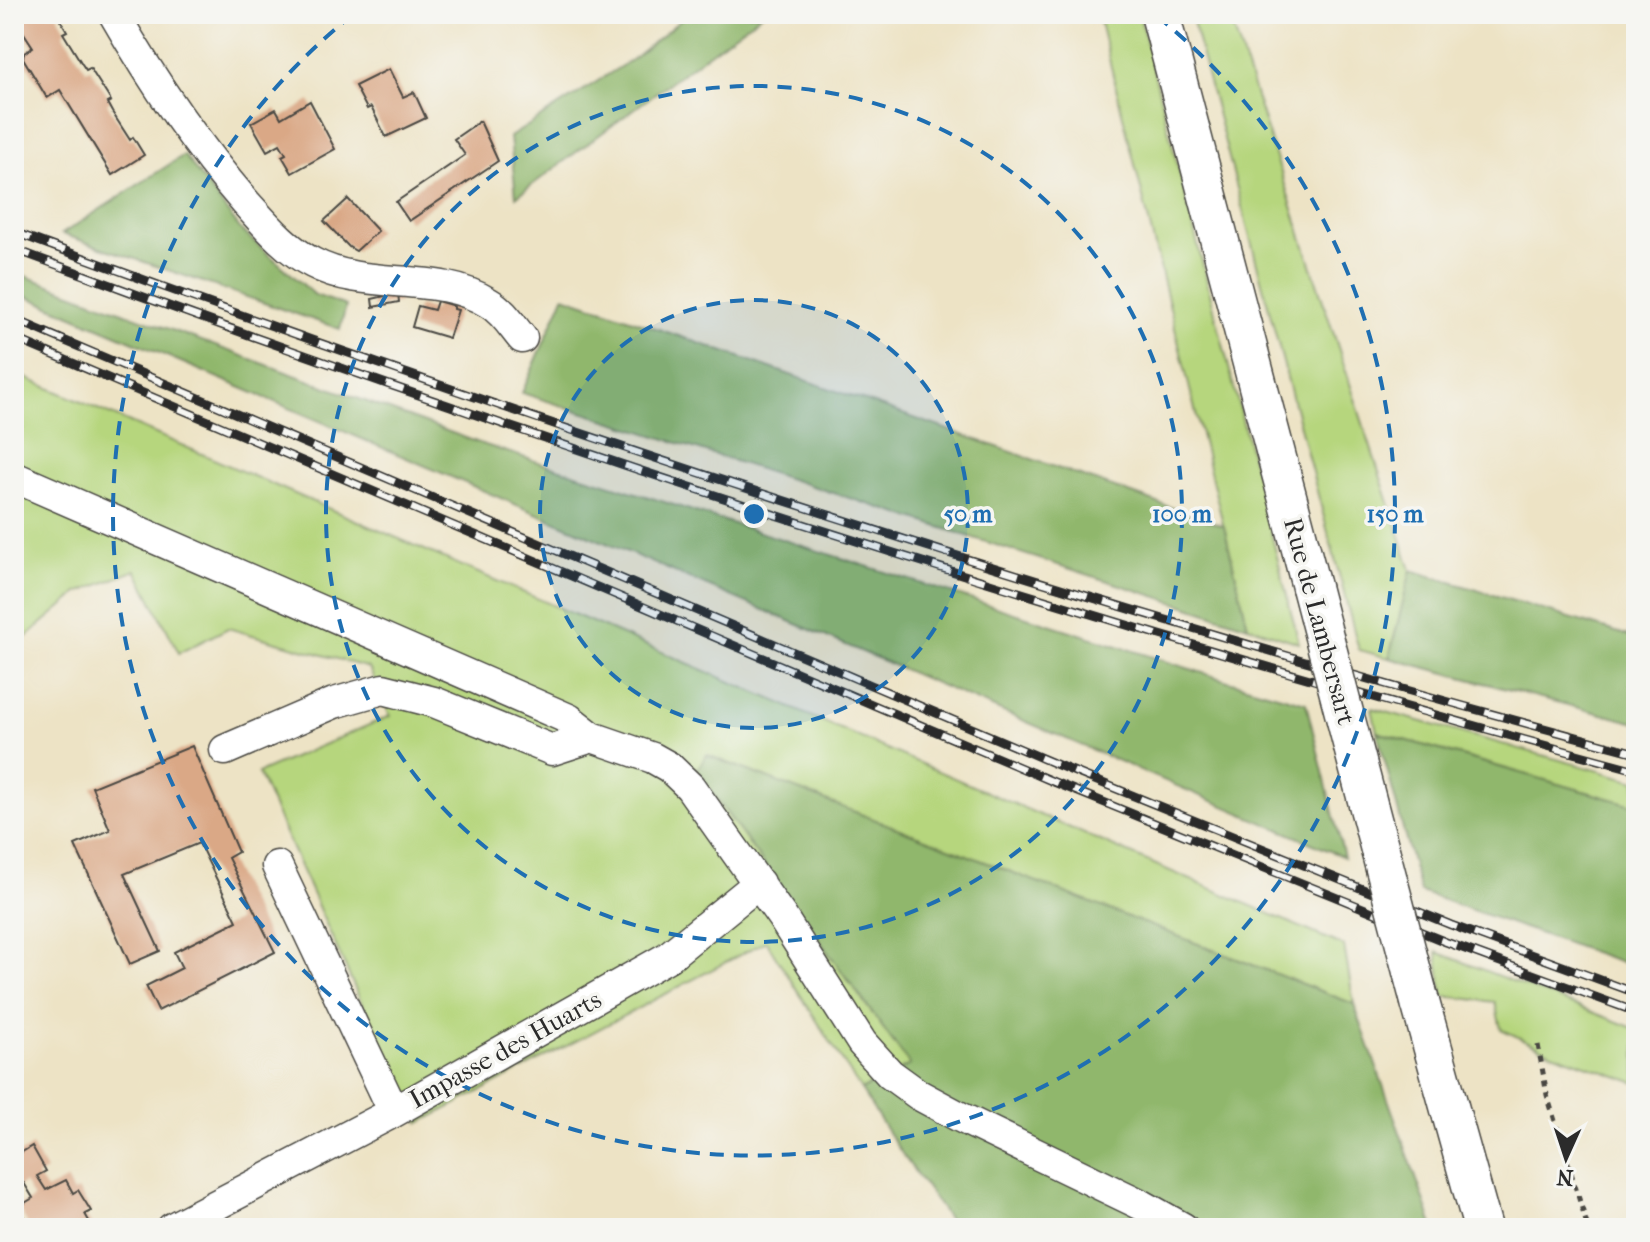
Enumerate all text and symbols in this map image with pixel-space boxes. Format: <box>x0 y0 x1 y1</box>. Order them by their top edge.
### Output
centre of rings <box>740 500 768 528</box>
text: 50 m <box>944 500 993 528</box>
text: 100 m <box>1152 500 1213 528</box>
text: 150 m <box>1366 500 1425 528</box>
street label: Rue de Lambersart <box>1277 514 1362 729</box>
street label: Impasse des Huarts <box>404 984 607 1115</box>
north arrow <box>1526 1118 1606 1198</box>
text: N <box>1556 1164 1574 1190</box>

